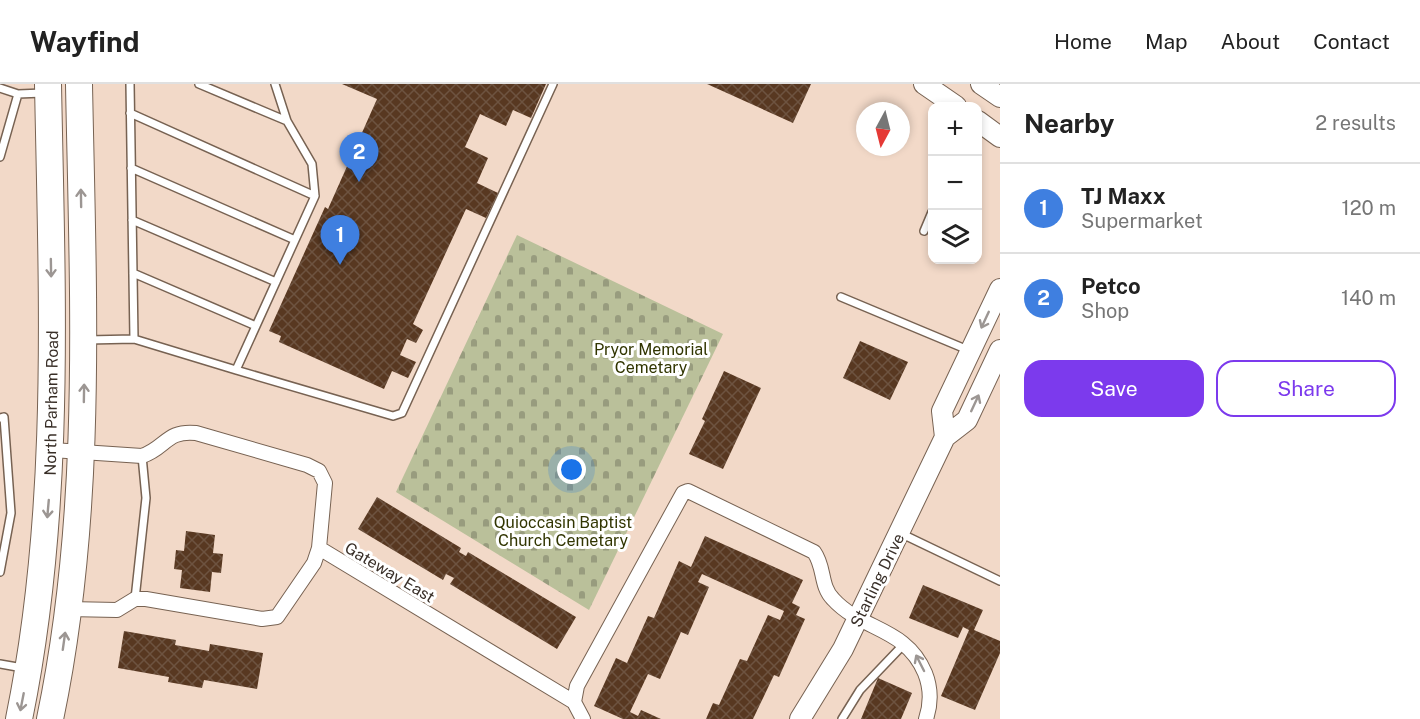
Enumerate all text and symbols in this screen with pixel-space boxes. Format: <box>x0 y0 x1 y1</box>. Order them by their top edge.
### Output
text: Wayfind <box>30 25 140 58</box>
text: Home <box>1054 29 1112 54</box>
text: Map <box>1145 29 1188 54</box>
text: About <box>1221 29 1280 54</box>
text: Contact <box>1313 29 1390 54</box>
north arrow <box>856 102 910 156</box>
map controls <box>928 102 982 264</box>
button: + <box>928 102 982 156</box>
text: Nearby <box>1024 108 1114 139</box>
text: 2 results <box>1315 111 1396 135</box>
pin: 2 <box>340 132 378 182</box>
button: − <box>928 156 982 210</box>
text: TJ Maxx <box>1081 183 1166 209</box>
one-way arrow <box>75 189 87 209</box>
text: 1 <box>1039 196 1048 220</box>
text: 120 m <box>1342 196 1396 220</box>
text: Supermarket <box>1081 209 1203 233</box>
button: layers <box>928 210 982 264</box>
pin: 1 <box>320 216 360 265</box>
one-way arrow <box>45 258 57 278</box>
text: Petco <box>1081 273 1141 299</box>
text: 2 <box>1037 286 1050 310</box>
text: 140 m <box>1341 286 1396 310</box>
text: Shop <box>1081 299 1129 323</box>
one-way arrow <box>978 310 990 328</box>
street label: North Parham Road <box>41 330 62 476</box>
park label: Pryor Memorial Cemetary <box>594 340 708 377</box>
button: Save <box>1024 360 1204 417</box>
button: Share <box>1216 360 1396 417</box>
one-way arrow <box>78 384 90 404</box>
one-way arrow <box>969 395 981 413</box>
your location <box>557 455 586 484</box>
one-way arrow <box>42 498 53 518</box>
park label: Quioccasin Baptist Church Cemetary <box>494 513 632 550</box>
street label: Starling Drive <box>847 530 908 630</box>
street label: Gateway East <box>341 538 438 607</box>
one-way arrow <box>58 631 69 651</box>
one-way arrow <box>914 655 926 672</box>
one-way arrow <box>16 692 27 711</box>

